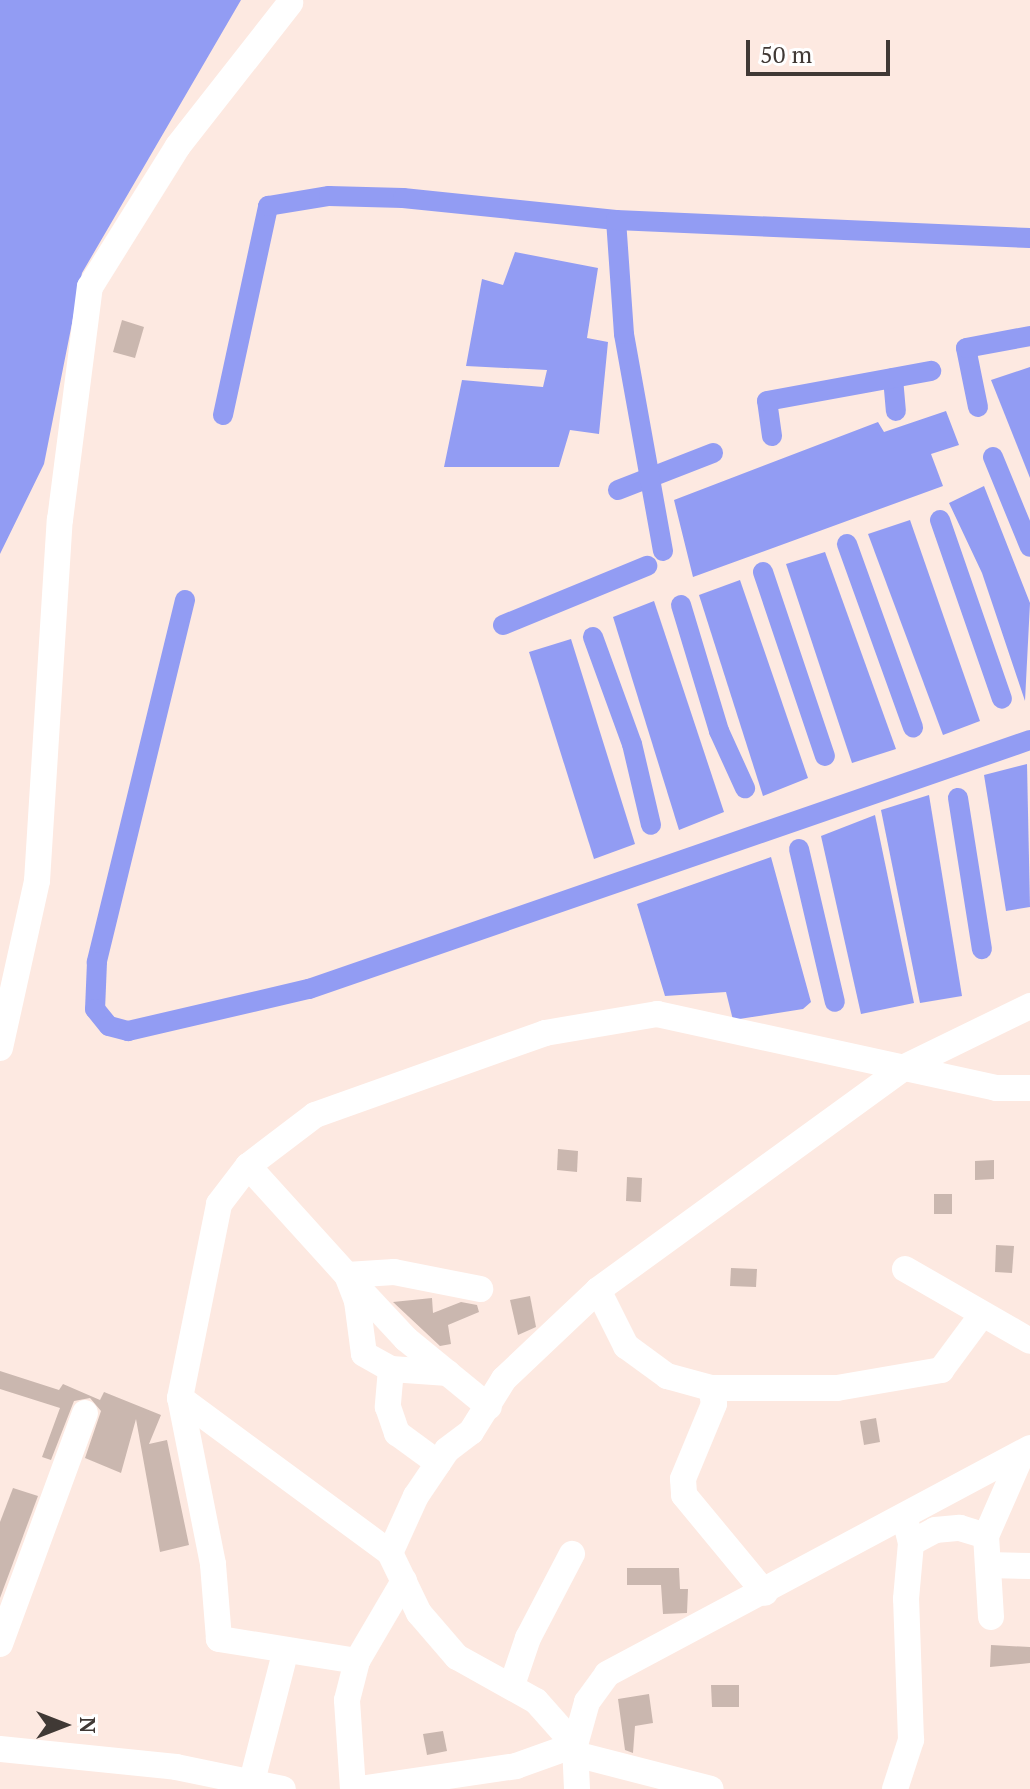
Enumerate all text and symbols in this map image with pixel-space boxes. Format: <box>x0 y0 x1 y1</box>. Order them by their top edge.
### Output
scale bar <box>750 24 894 74</box>
text: 50 m <box>760 38 812 70</box>
north arrow <box>24 1685 104 1765</box>
text: N <box>74 1717 103 1733</box>

